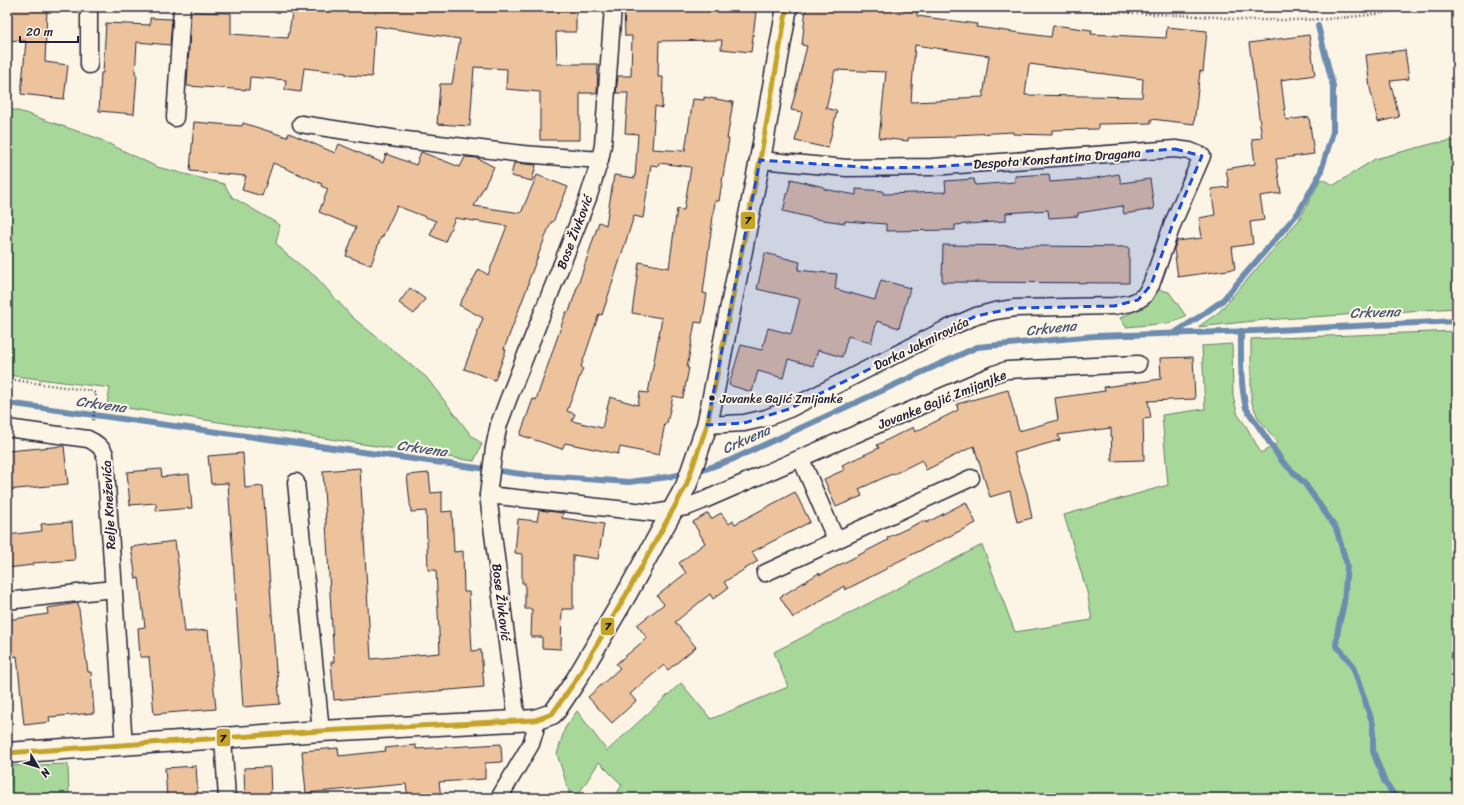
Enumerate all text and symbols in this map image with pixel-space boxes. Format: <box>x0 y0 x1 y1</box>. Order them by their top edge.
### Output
scale bar <box>20 18 78 44</box>
text: 20 m <box>26 21 53 43</box>
street label: Despota Konstantina Dragana <box>973 141 1142 176</box>
street label: Bose Živković <box>550 190 600 273</box>
line badge: 7 <box>740 211 756 230</box>
text: 7 <box>745 211 753 230</box>
water label: Crkvena <box>1349 299 1402 326</box>
street label: Darka Jakmirovića <box>869 310 973 377</box>
water label: Crkvena <box>1025 313 1079 344</box>
street label: Jovanke Gajić Zmijanjke <box>873 363 1010 436</box>
place label: Jovanke Gajić Zmijanke <box>719 388 843 410</box>
water label: Crkvena <box>74 389 129 421</box>
marker: Jovanke Gajić Zmijanke <box>707 393 717 403</box>
water label: Crkvena <box>718 417 776 461</box>
water label: Crkvena <box>395 433 450 465</box>
street label: Relje Kneževića <box>95 459 122 550</box>
street label: Bose Živković <box>485 562 518 644</box>
line badge: 7 <box>600 617 615 636</box>
text: 7 <box>605 617 613 636</box>
line badge: 7 <box>216 728 231 747</box>
text: 7 <box>220 729 228 748</box>
north arrow <box>18 747 58 787</box>
text: N <box>35 763 56 782</box>

